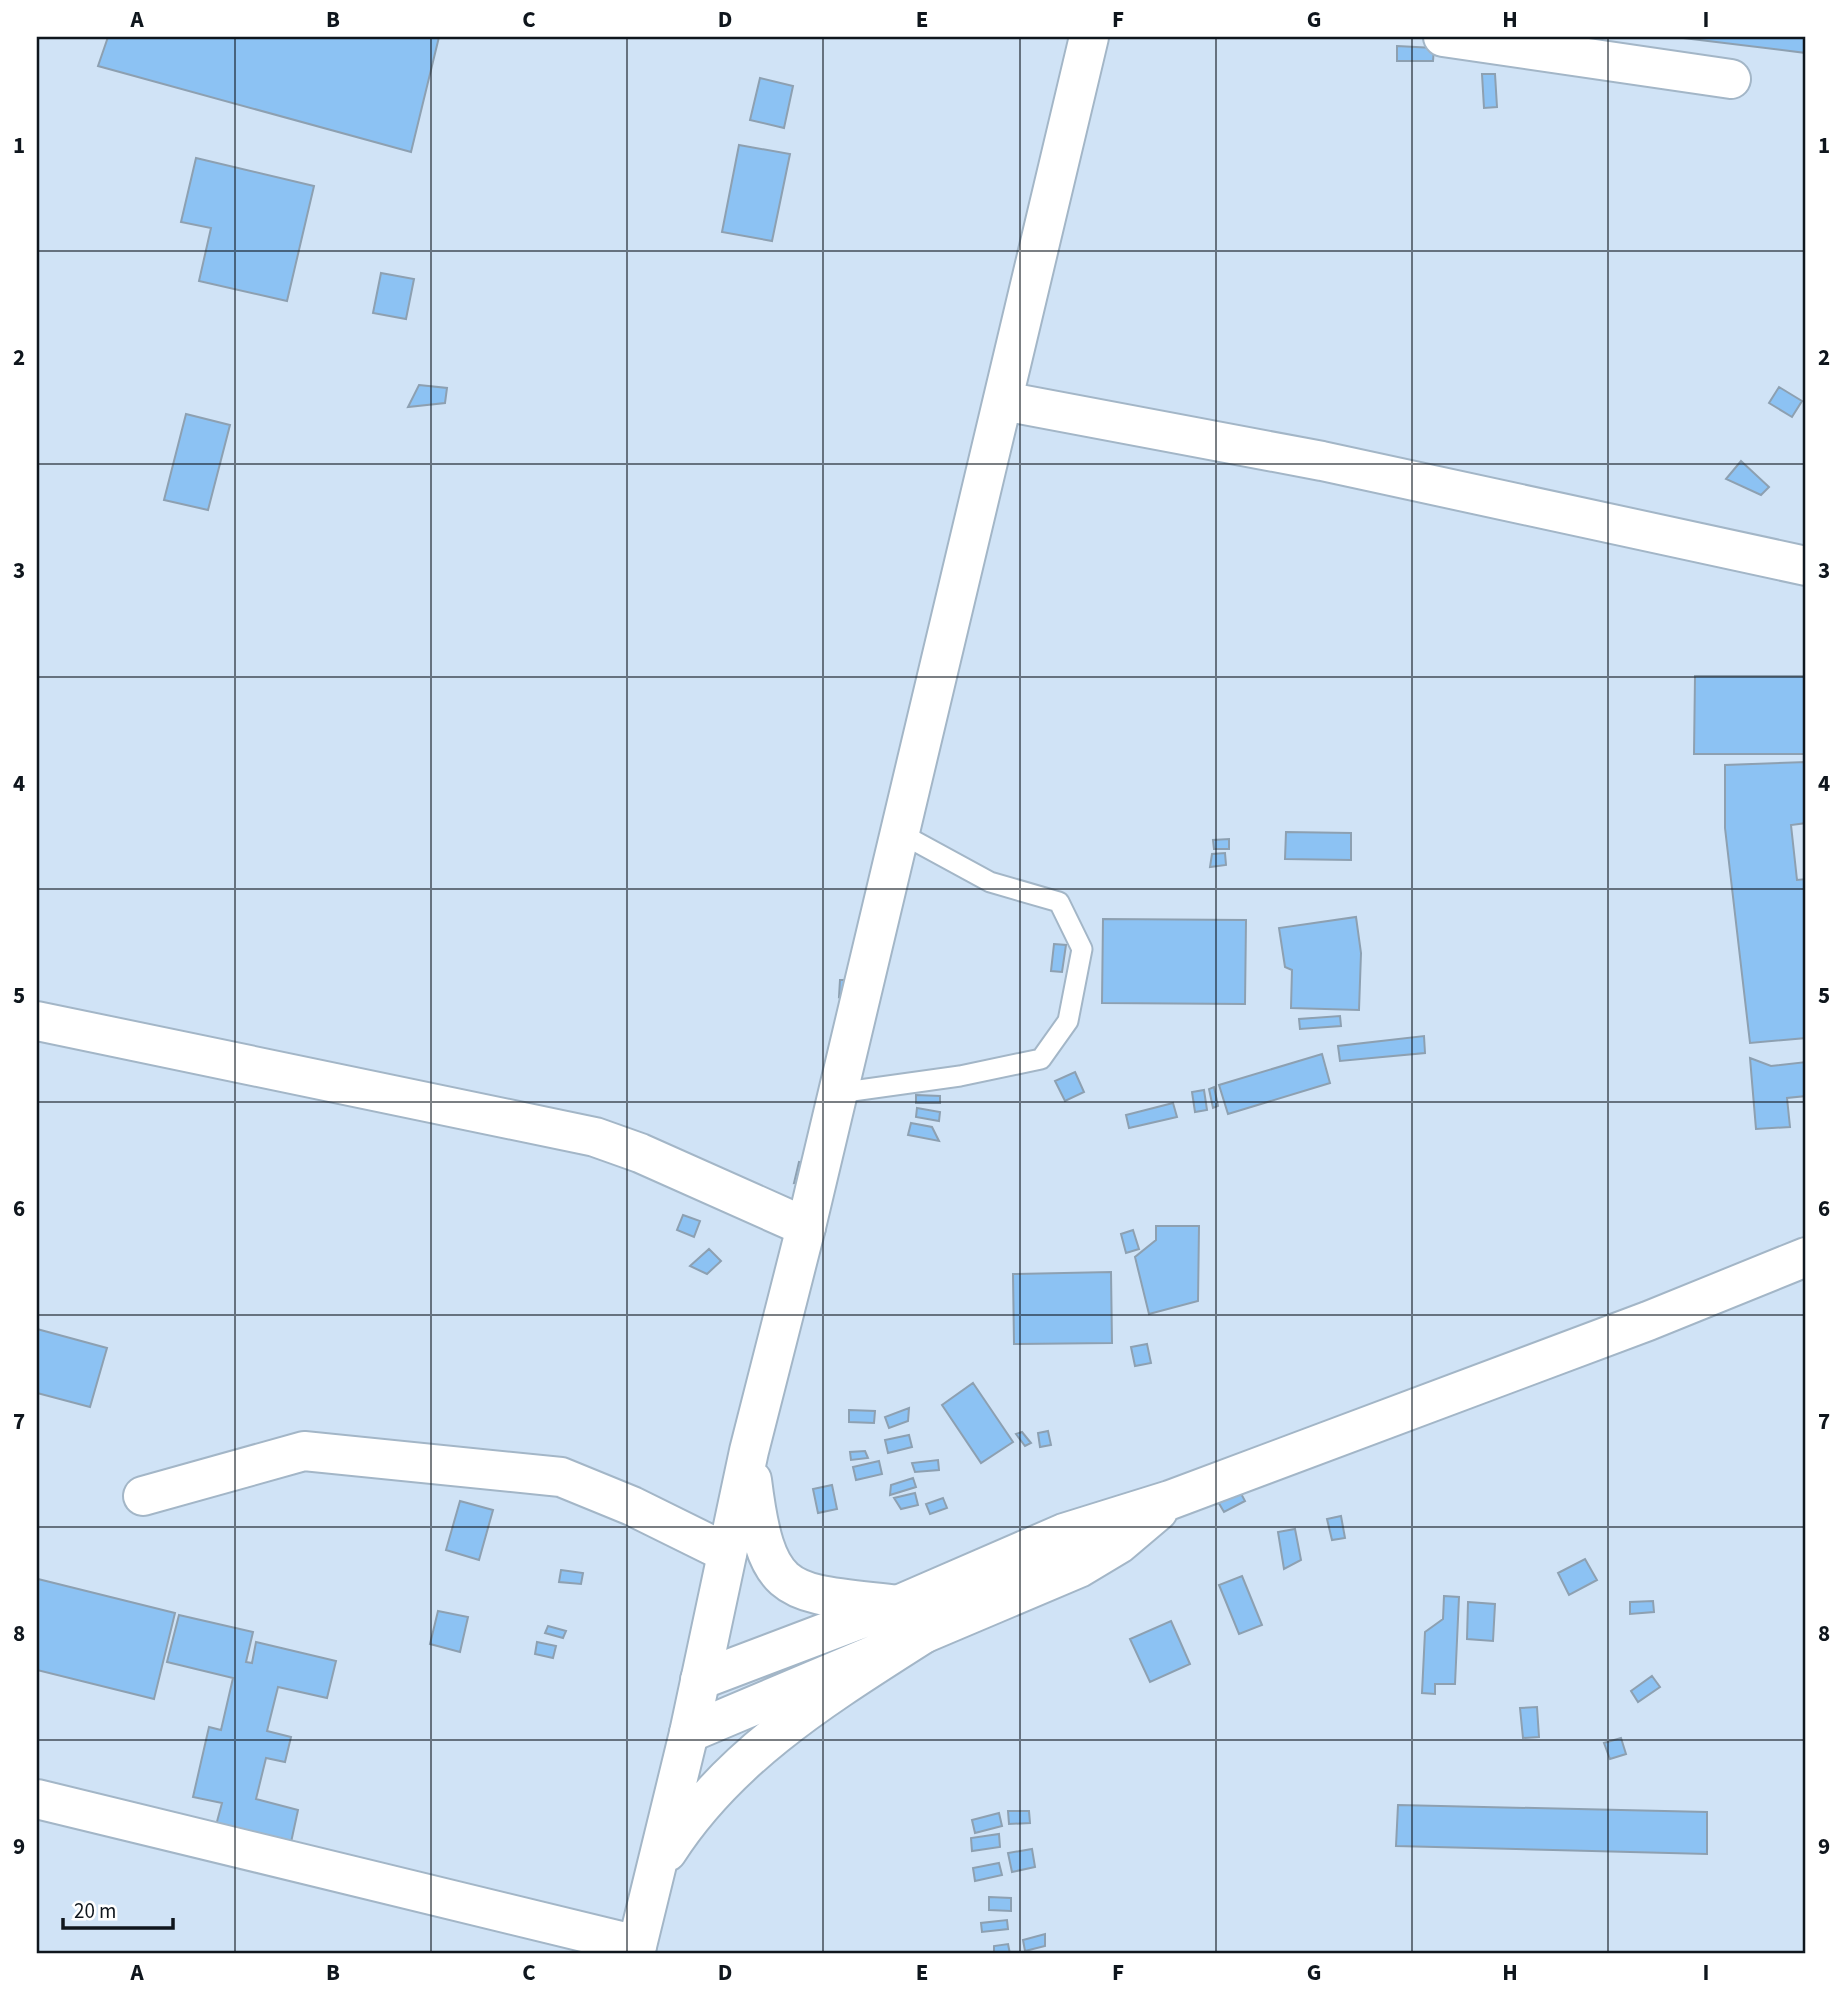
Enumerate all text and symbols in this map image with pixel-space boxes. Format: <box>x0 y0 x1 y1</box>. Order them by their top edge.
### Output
text: A <box>129 3 144 36</box>
text: B <box>326 3 340 36</box>
text: C <box>522 3 536 36</box>
text: D <box>718 3 732 36</box>
text: E <box>916 3 928 36</box>
text: F <box>1112 3 1124 36</box>
text: G <box>1307 3 1321 36</box>
text: H <box>1502 3 1518 36</box>
text: I <box>1703 3 1709 36</box>
text: 1 <box>13 129 25 162</box>
text: 1 <box>1818 129 1830 162</box>
text: 2 <box>13 341 25 374</box>
text: 2 <box>1818 341 1830 374</box>
text: 3 <box>13 554 25 587</box>
text: 3 <box>1818 554 1830 587</box>
text: 4 <box>13 767 25 800</box>
text: 4 <box>1818 767 1830 800</box>
text: 5 <box>13 979 25 1012</box>
text: 5 <box>1818 979 1830 1012</box>
text: 6 <box>13 1192 25 1225</box>
text: 6 <box>1818 1192 1830 1225</box>
text: 7 <box>13 1405 25 1438</box>
text: 7 <box>1818 1405 1830 1438</box>
text: 8 <box>13 1617 25 1650</box>
text: 8 <box>1818 1617 1830 1650</box>
text: 9 <box>13 1830 25 1863</box>
text: 9 <box>1818 1830 1830 1863</box>
scale bar <box>63 1886 173 1930</box>
text: 20 m <box>74 1896 116 1926</box>
text: A <box>129 1956 144 1989</box>
text: B <box>326 1956 340 1989</box>
text: C <box>522 1956 536 1989</box>
text: D <box>718 1956 732 1989</box>
text: E <box>916 1956 928 1989</box>
text: F <box>1112 1956 1124 1989</box>
text: G <box>1307 1956 1321 1989</box>
text: H <box>1502 1956 1518 1989</box>
text: I <box>1703 1956 1709 1989</box>

